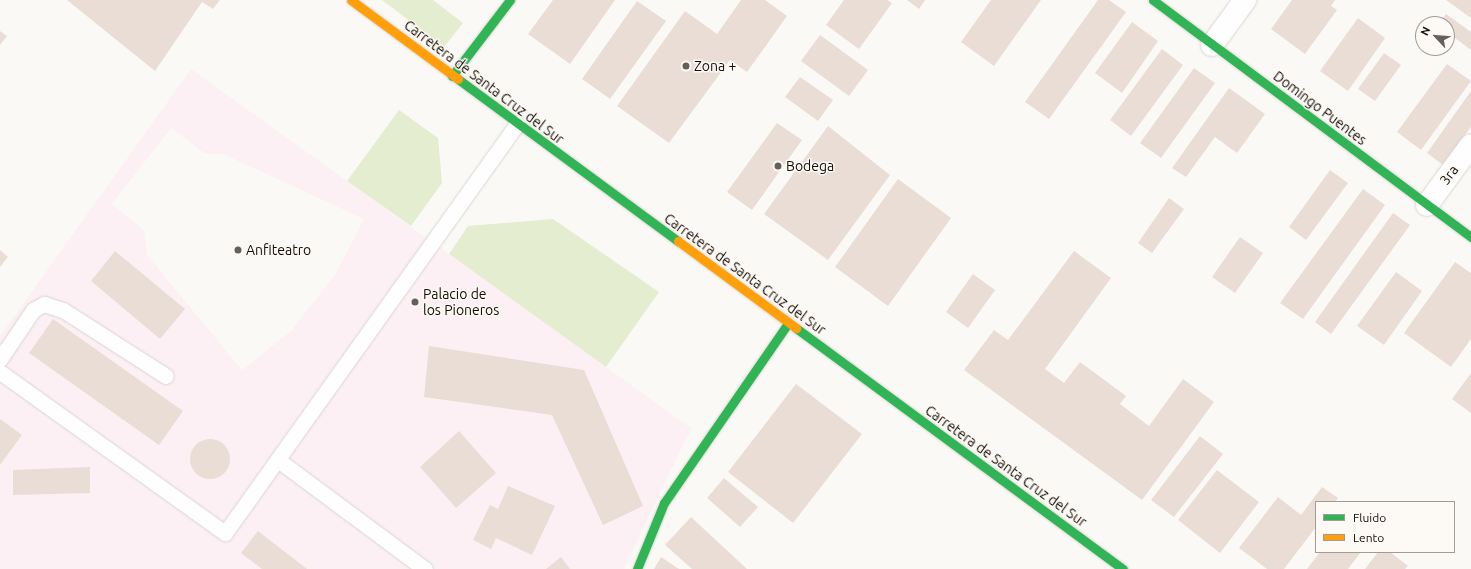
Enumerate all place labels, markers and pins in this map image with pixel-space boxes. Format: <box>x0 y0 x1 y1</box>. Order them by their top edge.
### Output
place label: Zona + <box>694 58 736 74</box>
marker: Zona + <box>681 61 691 71</box>
place label: Bodega <box>786 158 834 174</box>
marker: Bodega <box>773 161 783 171</box>
place label: Anfiteatro <box>246 242 311 258</box>
marker: Anfiteatro <box>233 245 243 255</box>
place label: Palacio de los Pioneros <box>423 286 499 318</box>
marker: Palacio de los Pioneros <box>410 297 420 307</box>

